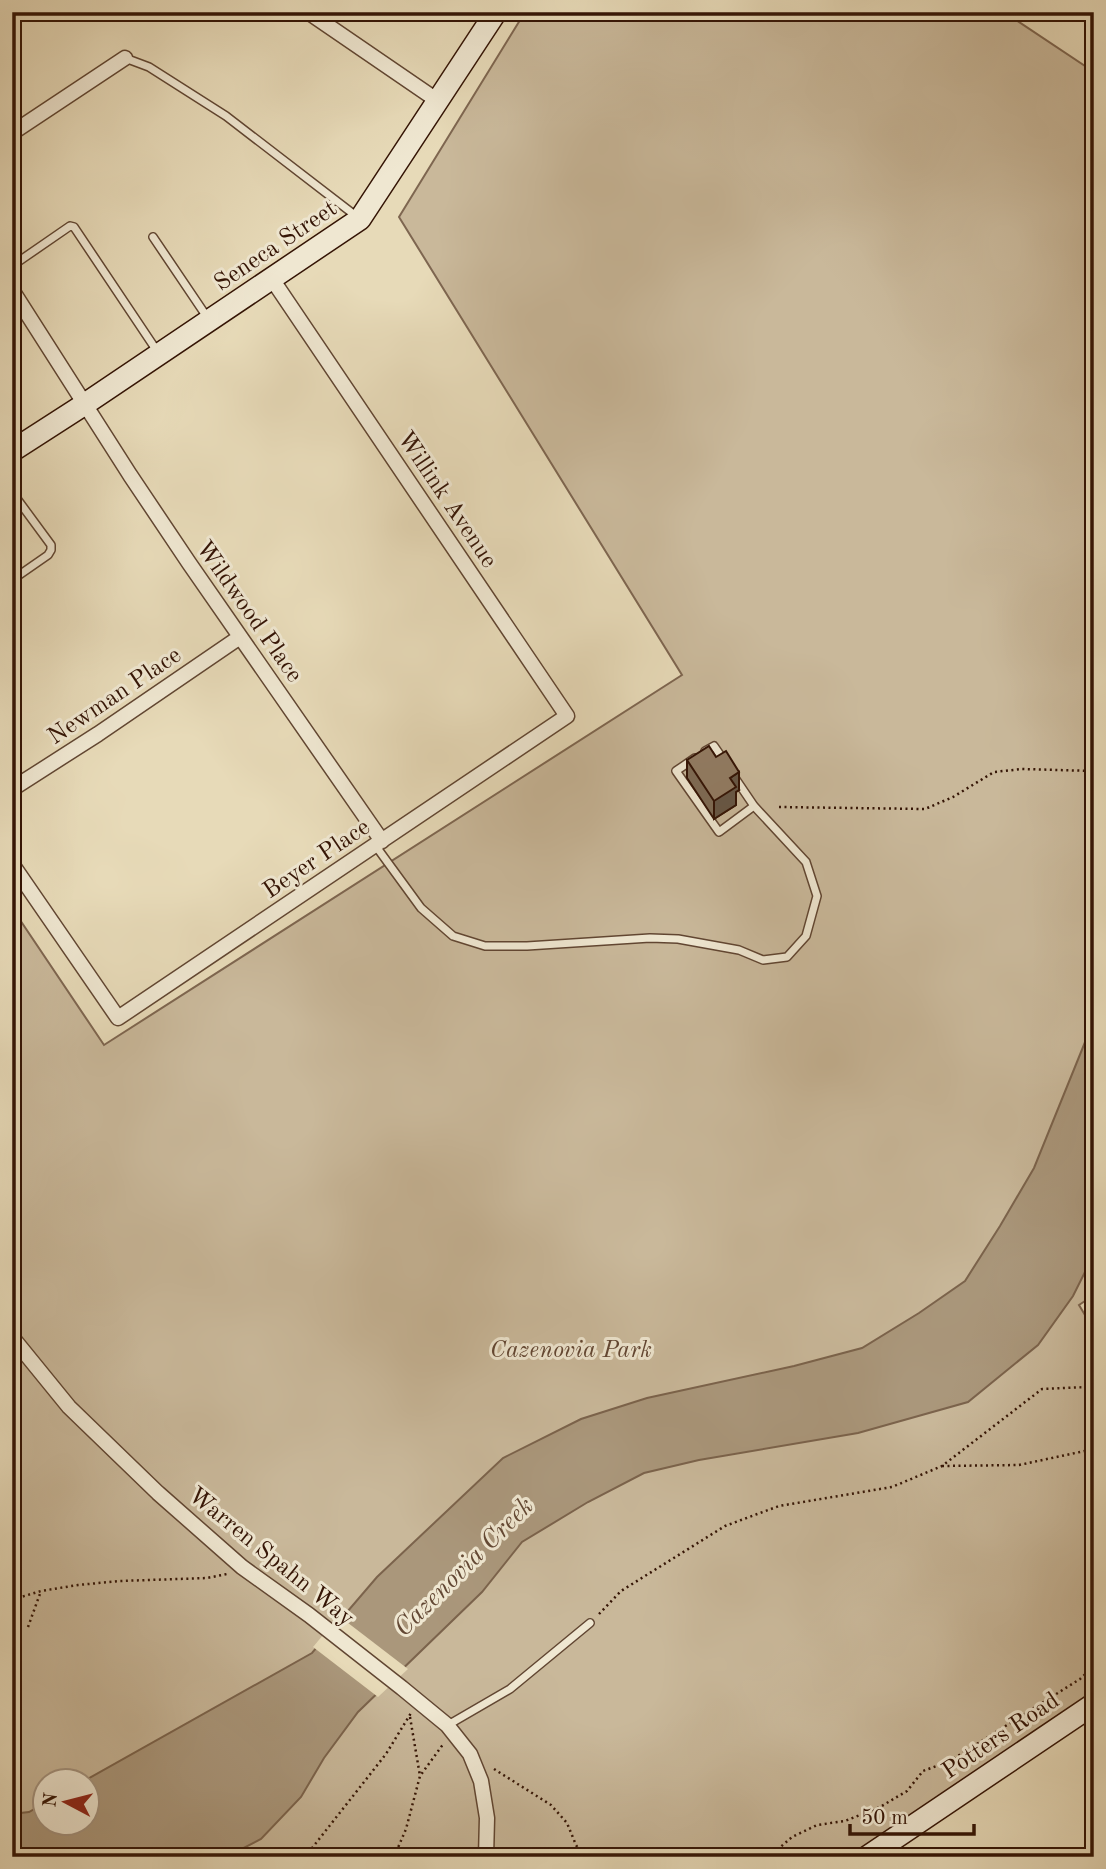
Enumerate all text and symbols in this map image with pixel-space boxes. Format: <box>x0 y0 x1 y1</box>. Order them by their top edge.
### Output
street label: Seneca Street <box>210 197 342 296</box>
street label: Willink Avenue <box>392 428 501 573</box>
street label: Wildwood Place <box>191 537 306 687</box>
street label: Newman Place <box>44 643 186 750</box>
street label: Beyer Place <box>259 815 375 904</box>
park label: Cazenovia Park <box>490 1339 652 1363</box>
street label: Warren Spahn Way <box>183 1483 358 1632</box>
water label: Cazenovia Creek <box>390 1493 539 1642</box>
street label: Potters Road <box>938 1689 1064 1784</box>
north arrow <box>32 1768 102 1838</box>
text: N <box>41 1791 62 1809</box>
scale bar <box>850 1792 975 1836</box>
text: 50 m <box>861 1808 908 1829</box>

